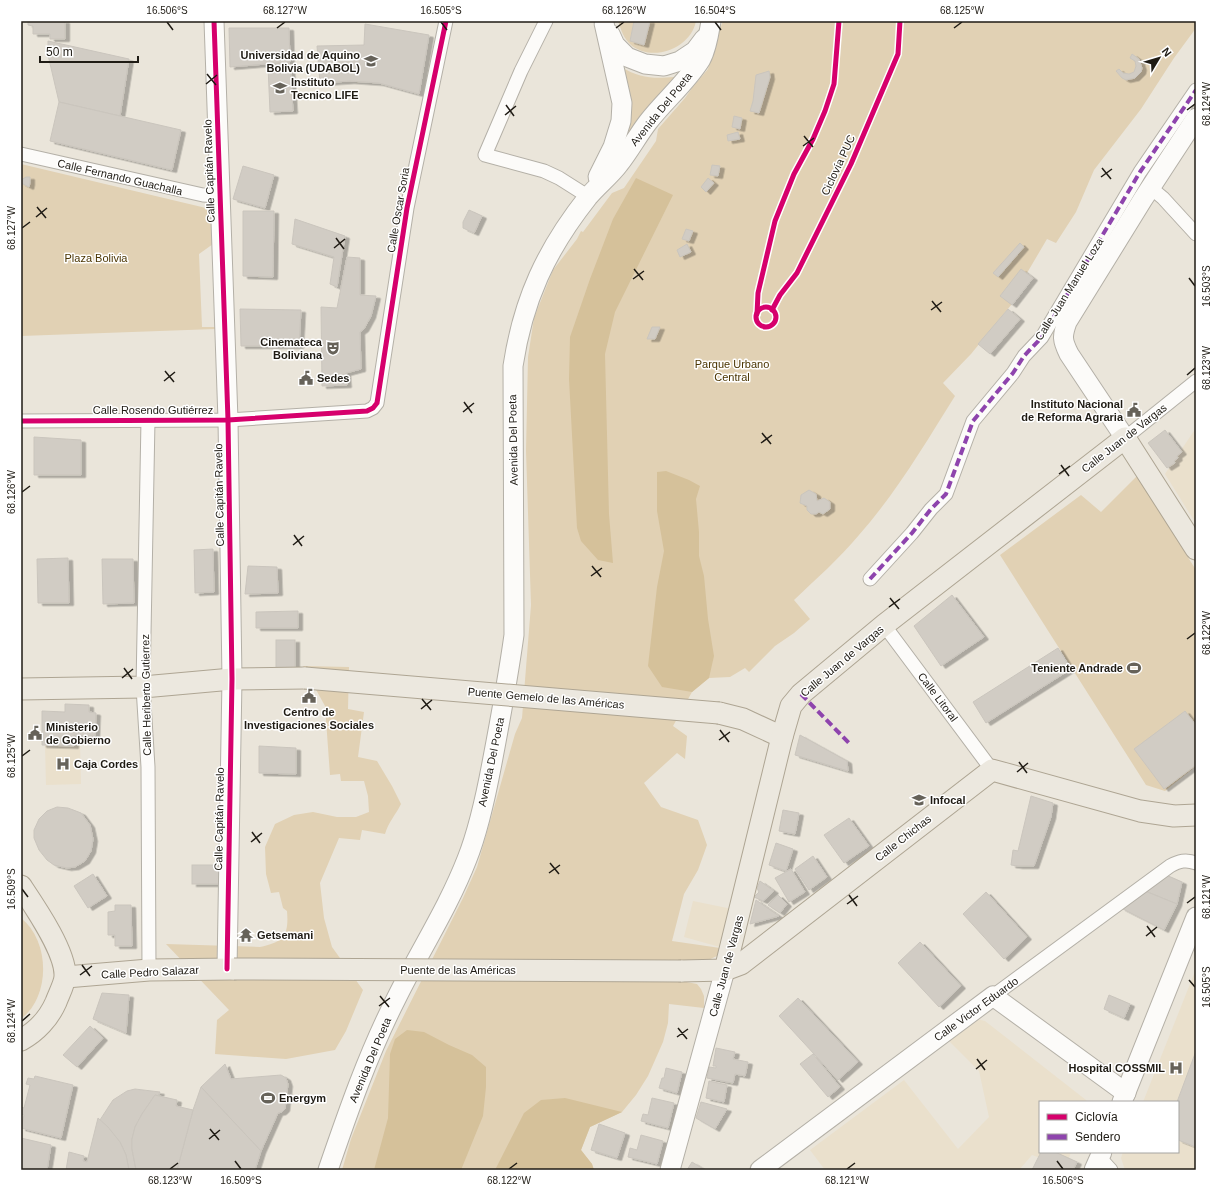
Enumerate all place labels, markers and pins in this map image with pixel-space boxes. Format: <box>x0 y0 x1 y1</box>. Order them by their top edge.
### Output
place label: Universidad de Aquino Bolivia (UDABOL) <box>241 49 360 74</box>
school or university icon: Universidad de Aquino Bolivia (UDABOL) <box>363 53 379 69</box>
place label: Instituto Tecnico LIFE <box>291 76 359 101</box>
school or university icon: Instituto Tecnico LIFE <box>272 80 288 96</box>
place label: Cinemateca Boliviana <box>260 336 323 361</box>
theatre icon: Cinemateca Boliviana <box>325 340 341 356</box>
public building icon: Sedes <box>298 370 314 386</box>
place label: Sedes <box>317 372 349 384</box>
place label: Instituto Nacional de Reforma Agraria <box>1021 398 1124 423</box>
public building icon: Instituto Nacional de Reforma Agraria <box>1126 402 1142 418</box>
sports icon: Teniente Andrade <box>1126 660 1142 676</box>
place label: Teniente Andrade <box>1031 662 1123 674</box>
public building icon: Centro de Investigaciones Sociales <box>301 688 317 704</box>
place label: Centro de Investigaciones Sociales <box>244 706 374 731</box>
place label: Ministerio de Gobierno <box>46 721 111 746</box>
public building icon: Ministerio de Gobierno <box>27 725 43 741</box>
hospital icon: Caja Cordes <box>55 756 71 772</box>
place label: Caja Cordes <box>74 758 138 770</box>
school or university icon: Infocal <box>911 792 927 808</box>
place label: Infocal <box>930 794 965 806</box>
temple icon: Getsemani <box>238 927 254 943</box>
place label: Getsemani <box>257 929 313 941</box>
hospital icon: Hospital COSSMIL <box>1168 1060 1184 1076</box>
place label: Hospital COSSMIL <box>1068 1062 1165 1074</box>
sports icon: Energym <box>260 1090 276 1106</box>
place label: Energym <box>279 1092 326 1104</box>

